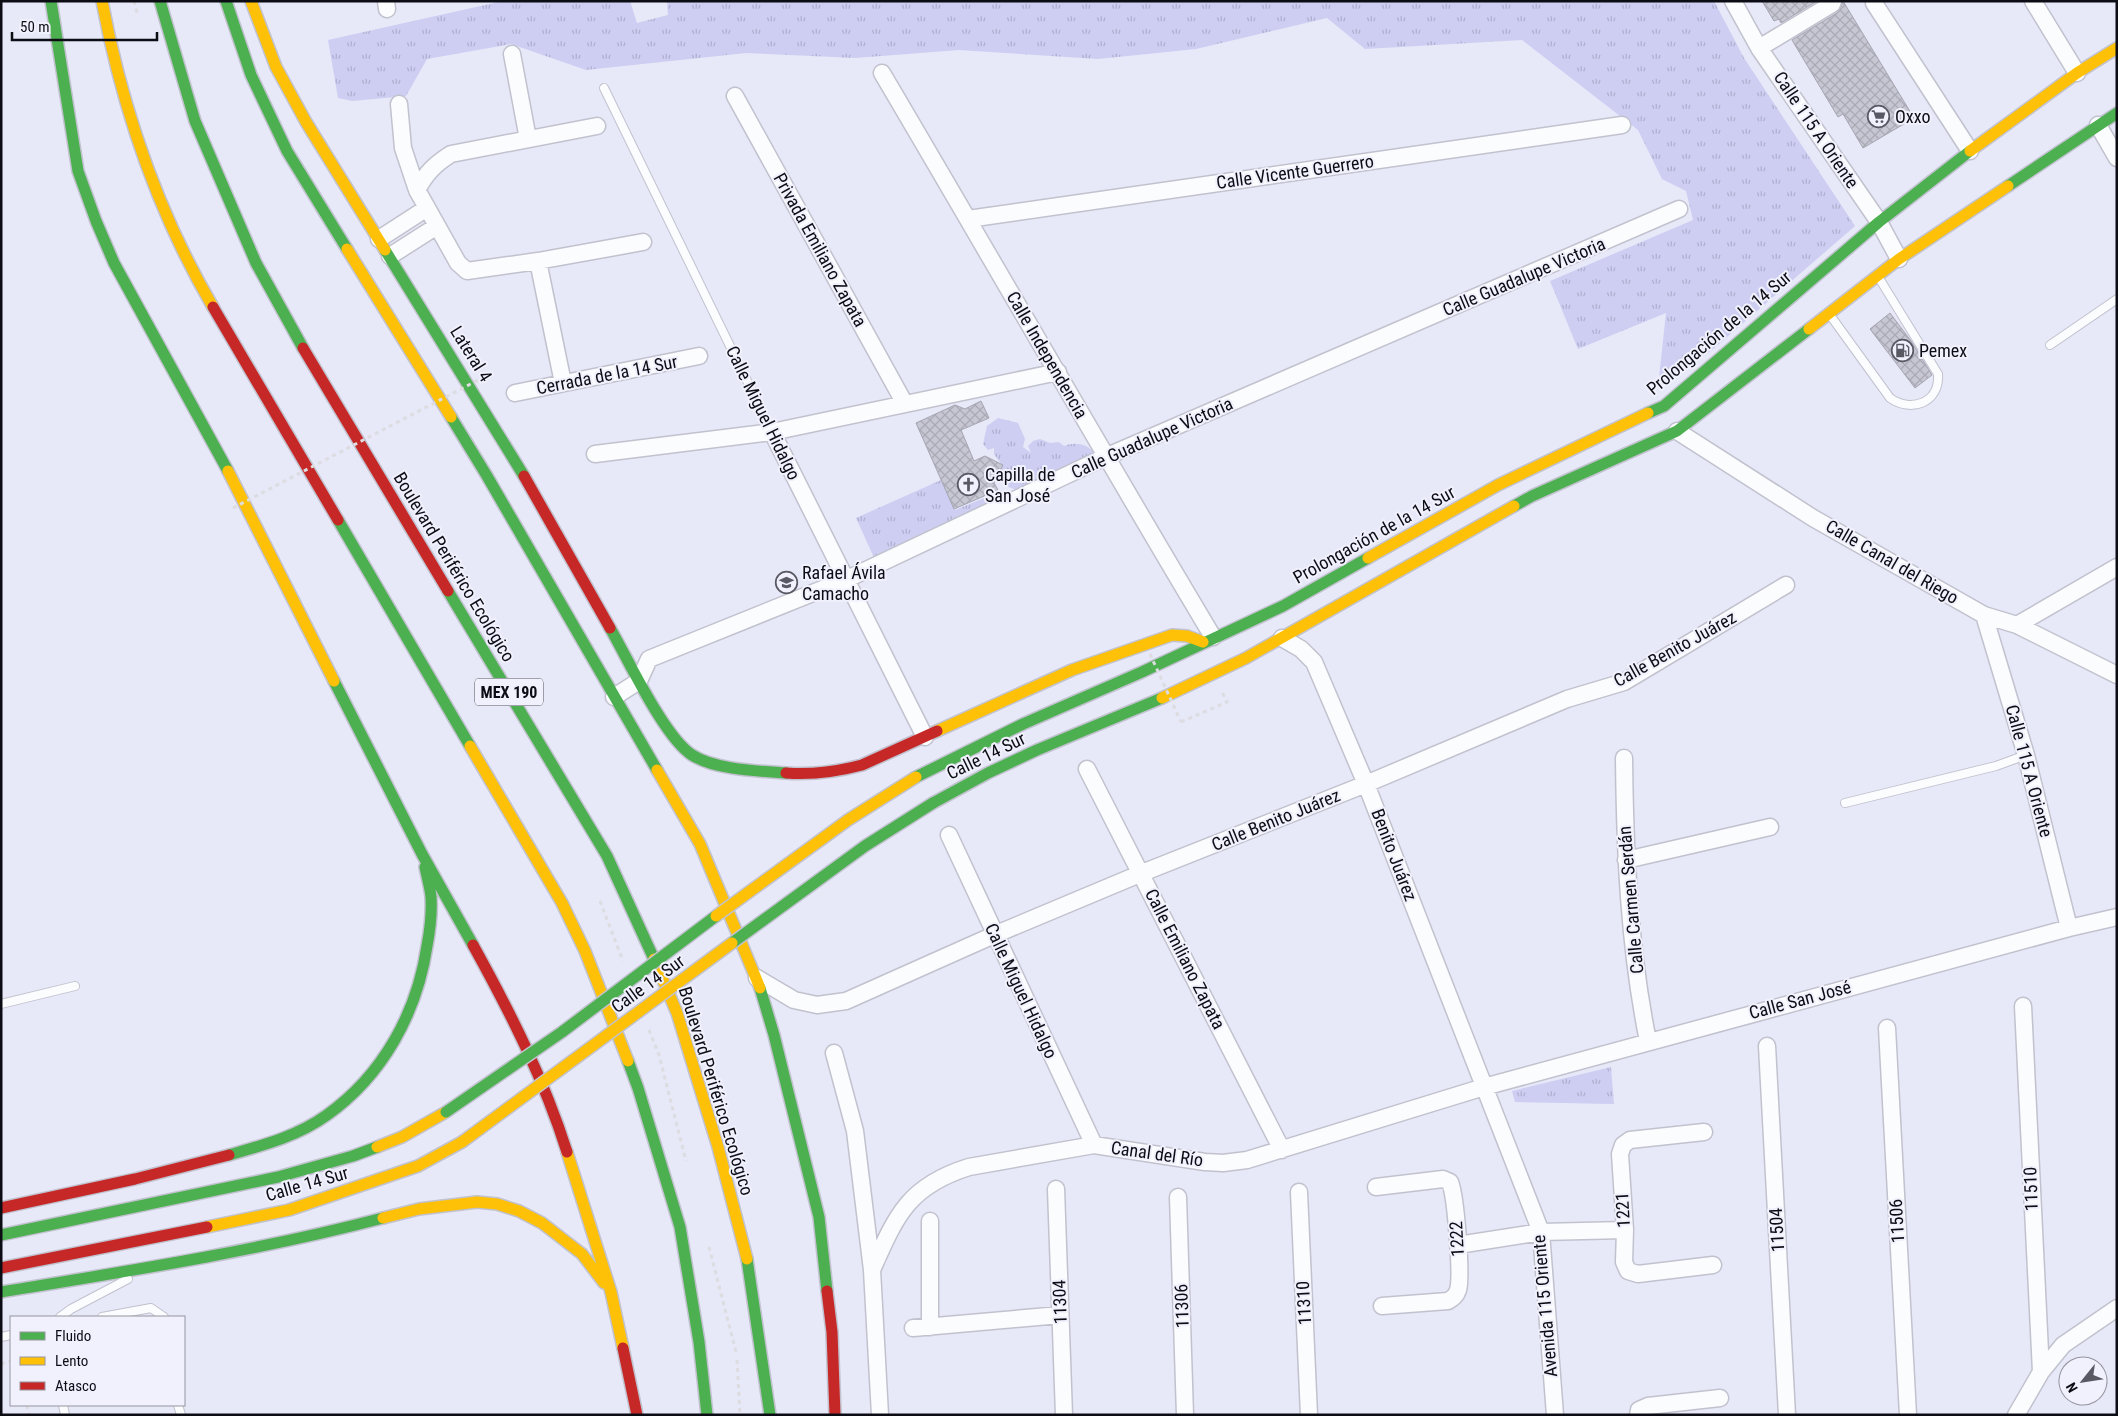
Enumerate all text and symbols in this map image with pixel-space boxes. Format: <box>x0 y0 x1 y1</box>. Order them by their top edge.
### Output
scale bar <box>12 10 158 42</box>
text: 50 m <box>20 18 50 36</box>
street label: Calle 115 A Oriente <box>1770 67 1863 192</box>
supermarket icon: Oxxo <box>1867 105 1891 129</box>
place label: Oxxo <box>1895 106 1930 127</box>
street label: Calle Vicente Guerrero <box>1215 150 1375 193</box>
street label: Privada Emiliano Zapata <box>769 169 871 330</box>
street label: Calle Guadalupe Victoria <box>1439 233 1608 320</box>
street label: Prolongación de la 14 Sur <box>1642 266 1795 399</box>
street label: Calle Independencia <box>1002 287 1092 422</box>
street label: Lateral 4 <box>446 322 497 386</box>
fuel station icon: Pemex <box>1891 339 1915 363</box>
place label: Pemex <box>1919 340 1967 361</box>
street label: Calle Miguel Hidalgo <box>722 342 805 483</box>
street label: Cerrada de la 14 Sur <box>535 350 680 398</box>
street label: Calle Guadalupe Victoria <box>1068 392 1236 483</box>
place label: Capilla de San José <box>985 464 1055 506</box>
street label: Boulevard Periférico Ecológico <box>390 468 519 665</box>
church icon: Capilla de San José <box>957 473 981 497</box>
street label: Prolongación de la 14 Sur <box>1289 481 1459 588</box>
street label: Calle Canal del Riego <box>1822 515 1962 608</box>
place label: Rafael Ávila Camacho <box>802 562 886 604</box>
school or university icon: Rafael Ávila Camacho <box>774 571 798 595</box>
street label: Calle Benito Juárez <box>1610 606 1740 691</box>
road number: MEX 190 <box>475 679 543 706</box>
street label: Calle 115 A Oriente <box>2002 702 2057 839</box>
street label: Calle 14 Sur <box>943 727 1029 784</box>
street label: Calle Benito Juárez <box>1208 784 1343 855</box>
street label: Benito Juárez <box>1367 806 1422 904</box>
street label: Calle Carmen Serdán <box>1614 825 1647 975</box>
street label: Calle Emiliano Zapata <box>1141 885 1230 1032</box>
street label: Calle Miguel Hidalgo <box>981 920 1062 1062</box>
street label: Calle 14 Sur <box>607 950 689 1017</box>
street label: Calle San José <box>1747 976 1853 1023</box>
street label: Boulevard Periférico Ecológico <box>675 984 758 1198</box>
street label: Canal del Río <box>1110 1137 1205 1170</box>
street label: Calle 14 Sur <box>263 1162 351 1205</box>
street label: 11510 <box>2019 1166 2042 1212</box>
street label: 1221 <box>1611 1192 1634 1228</box>
street label: 11506 <box>1885 1198 1908 1244</box>
street label: 11504 <box>1765 1207 1788 1253</box>
street label: 1222 <box>1445 1221 1468 1257</box>
street label: Avenida 115 Oriente <box>1528 1234 1561 1378</box>
street label: 11304 <box>1048 1279 1071 1325</box>
street label: 11310 <box>1292 1280 1315 1326</box>
street label: 11306 <box>1170 1283 1193 1329</box>
legend <box>10 1316 185 1406</box>
text: Fluido <box>55 1327 91 1345</box>
text: Lento <box>55 1352 88 1370</box>
north arrow <box>2058 1356 2108 1406</box>
text: Atasco <box>55 1377 96 1395</box>
text: N <box>2063 1380 2081 1395</box>

